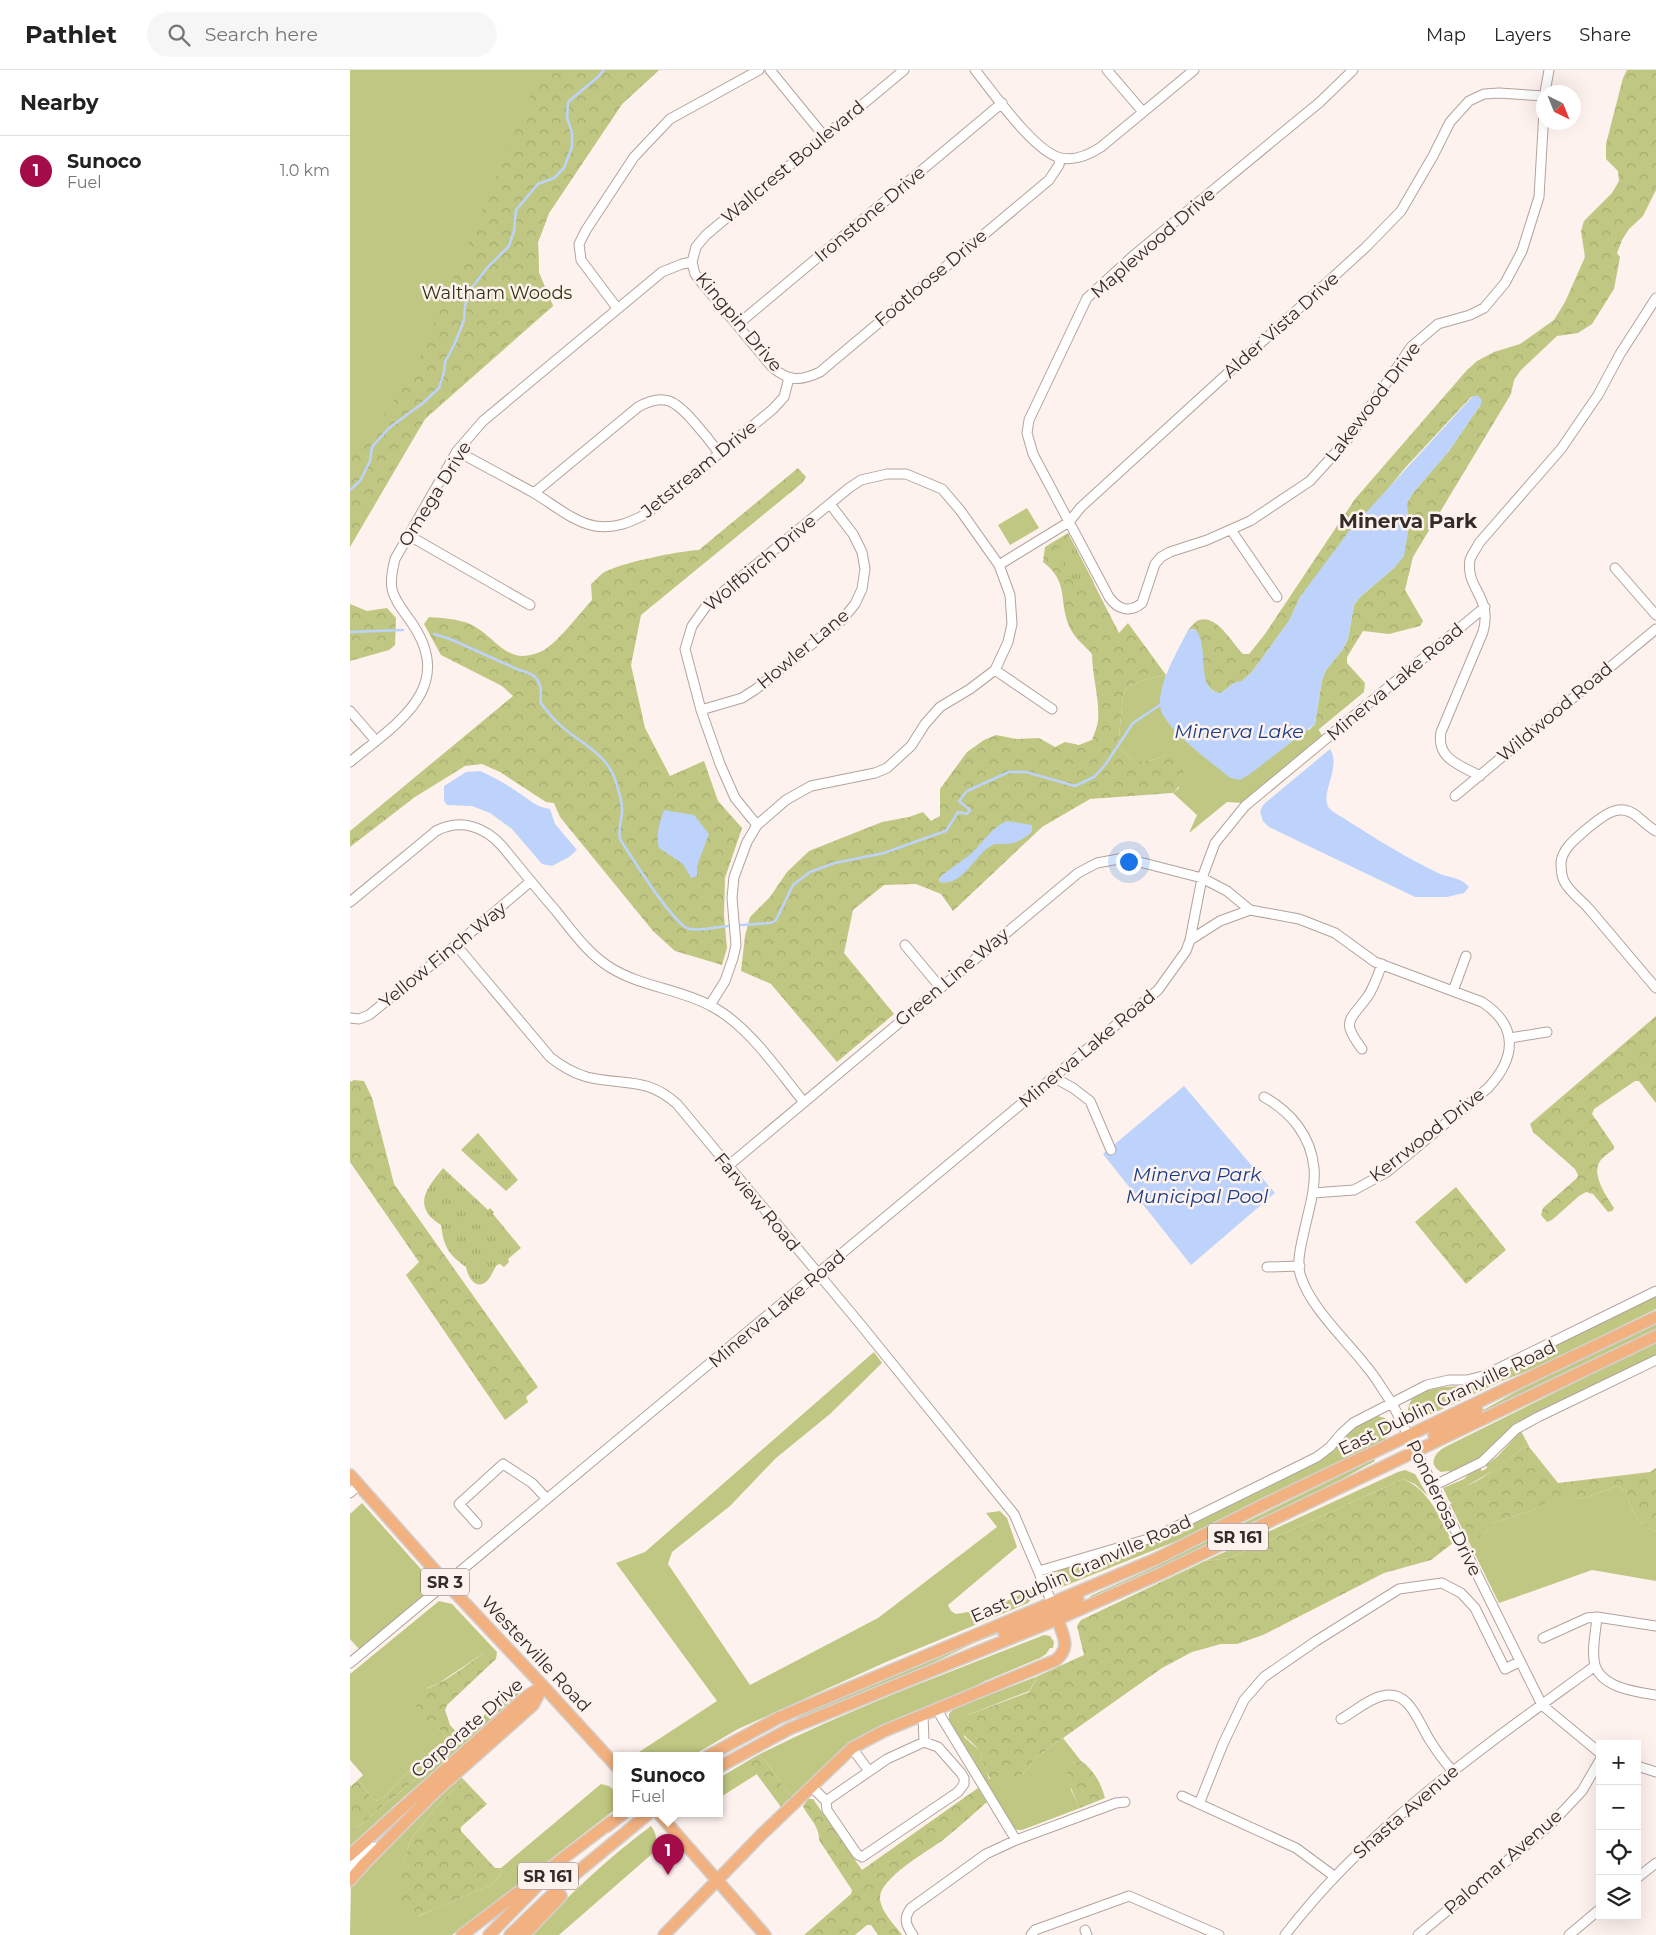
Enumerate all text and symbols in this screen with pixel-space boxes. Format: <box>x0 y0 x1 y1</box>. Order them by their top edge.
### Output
search box <box>147 12 497 57</box>
text: Pathlet <box>25 20 117 49</box>
icon: search <box>165 21 193 49</box>
text: Search here <box>205 23 318 46</box>
text: Map <box>1426 24 1466 46</box>
text: Layers <box>1494 24 1551 46</box>
text: Share <box>1579 24 1631 46</box>
north arrow <box>1536 85 1581 130</box>
text: Nearby <box>20 90 99 115</box>
street label: Wallcrest Boulevard <box>717 96 869 228</box>
text: Sunoco <box>67 150 141 173</box>
text: 1 <box>33 161 39 180</box>
text: 1.0 km <box>280 161 330 180</box>
street label: Ironstone Drive <box>810 161 930 267</box>
text: Fuel <box>67 173 102 192</box>
street label: Maplewood Drive <box>1086 183 1220 303</box>
street label: Footloose Drive <box>870 225 992 331</box>
street label: Alder Vista Drive <box>1219 267 1343 383</box>
street label: Kingpin Drive <box>691 268 787 376</box>
park label: Waltham Woods <box>422 282 573 304</box>
street label: Lakewood Drive <box>1321 338 1425 466</box>
street label: Jetstream Drive <box>636 416 761 523</box>
street label: Omega Drive <box>394 437 476 551</box>
district label: Minerva Park <box>1339 509 1478 533</box>
street label: Wolfbirch Drive <box>700 510 821 616</box>
street label: Howler Lane <box>752 604 854 694</box>
street label: Minerva Lake Road <box>1322 618 1468 746</box>
street label: Wildwood Road <box>1493 657 1617 767</box>
water label: Minerva Lake <box>1174 720 1304 743</box>
your location <box>1116 849 1142 875</box>
street label: Yellow Finch Way <box>375 897 511 1013</box>
street label: Green Line Way <box>891 923 1014 1031</box>
street label: Minerva Lake Road <box>1014 985 1160 1113</box>
street label: Kerrwood Drive <box>1365 1083 1489 1187</box>
street label: Farview Road <box>709 1148 805 1256</box>
water label: Minerva Park Municipal Pool <box>1126 1163 1269 1208</box>
street label: Minerva Lake Road <box>704 1245 850 1373</box>
street label: East Dublin Granville Road <box>1335 1336 1559 1460</box>
street label: Ponderosa Drive <box>1402 1436 1487 1580</box>
street label: East Dublin Granville Road <box>967 1510 1195 1628</box>
road number: SR 161 <box>1208 1524 1268 1550</box>
road number: SR 3 <box>421 1568 469 1595</box>
street label: Westerville Road <box>476 1591 596 1717</box>
street label: Corporate Drive <box>407 1673 528 1783</box>
map controls <box>1596 1740 1641 1920</box>
button: + <box>1596 1740 1641 1785</box>
popup <box>613 1752 723 1817</box>
street label: Shasta Avenue <box>1349 1760 1463 1864</box>
text: Sunoco <box>631 1764 705 1787</box>
button: − <box>1596 1785 1641 1830</box>
text: Fuel <box>631 1787 665 1806</box>
street label: Palomar Avenue <box>1440 1805 1567 1919</box>
button: locate <box>1596 1830 1641 1875</box>
pin: 1 <box>652 1834 684 1875</box>
road number: SR 161 <box>518 1862 578 1890</box>
button: layers <box>1596 1875 1641 1920</box>

